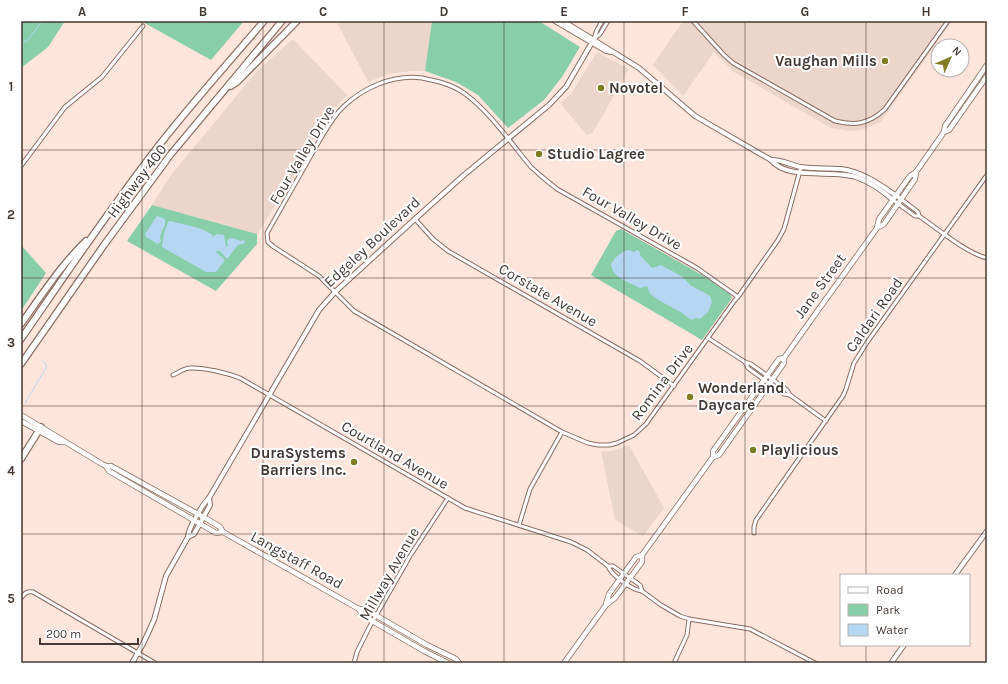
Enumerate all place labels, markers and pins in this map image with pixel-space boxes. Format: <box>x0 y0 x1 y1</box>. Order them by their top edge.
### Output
place label: Vaughan Mills <box>775 52 877 70</box>
marker: Vaughan Mills <box>880 56 890 66</box>
place label: Novotel <box>609 79 663 97</box>
marker: Novotel <box>596 83 606 93</box>
place label: Studio Lagree <box>547 145 645 163</box>
marker: Studio Lagree <box>534 149 544 159</box>
place label: Wonderland Daycare <box>698 379 784 414</box>
marker: Wonderland Daycare <box>685 392 695 402</box>
place label: Playlicious <box>761 441 839 459</box>
place label: DuraSystems Barriers Inc. <box>251 444 346 479</box>
marker: Playlicious <box>748 445 758 455</box>
marker: DuraSystems Barriers Inc. <box>349 457 359 467</box>

